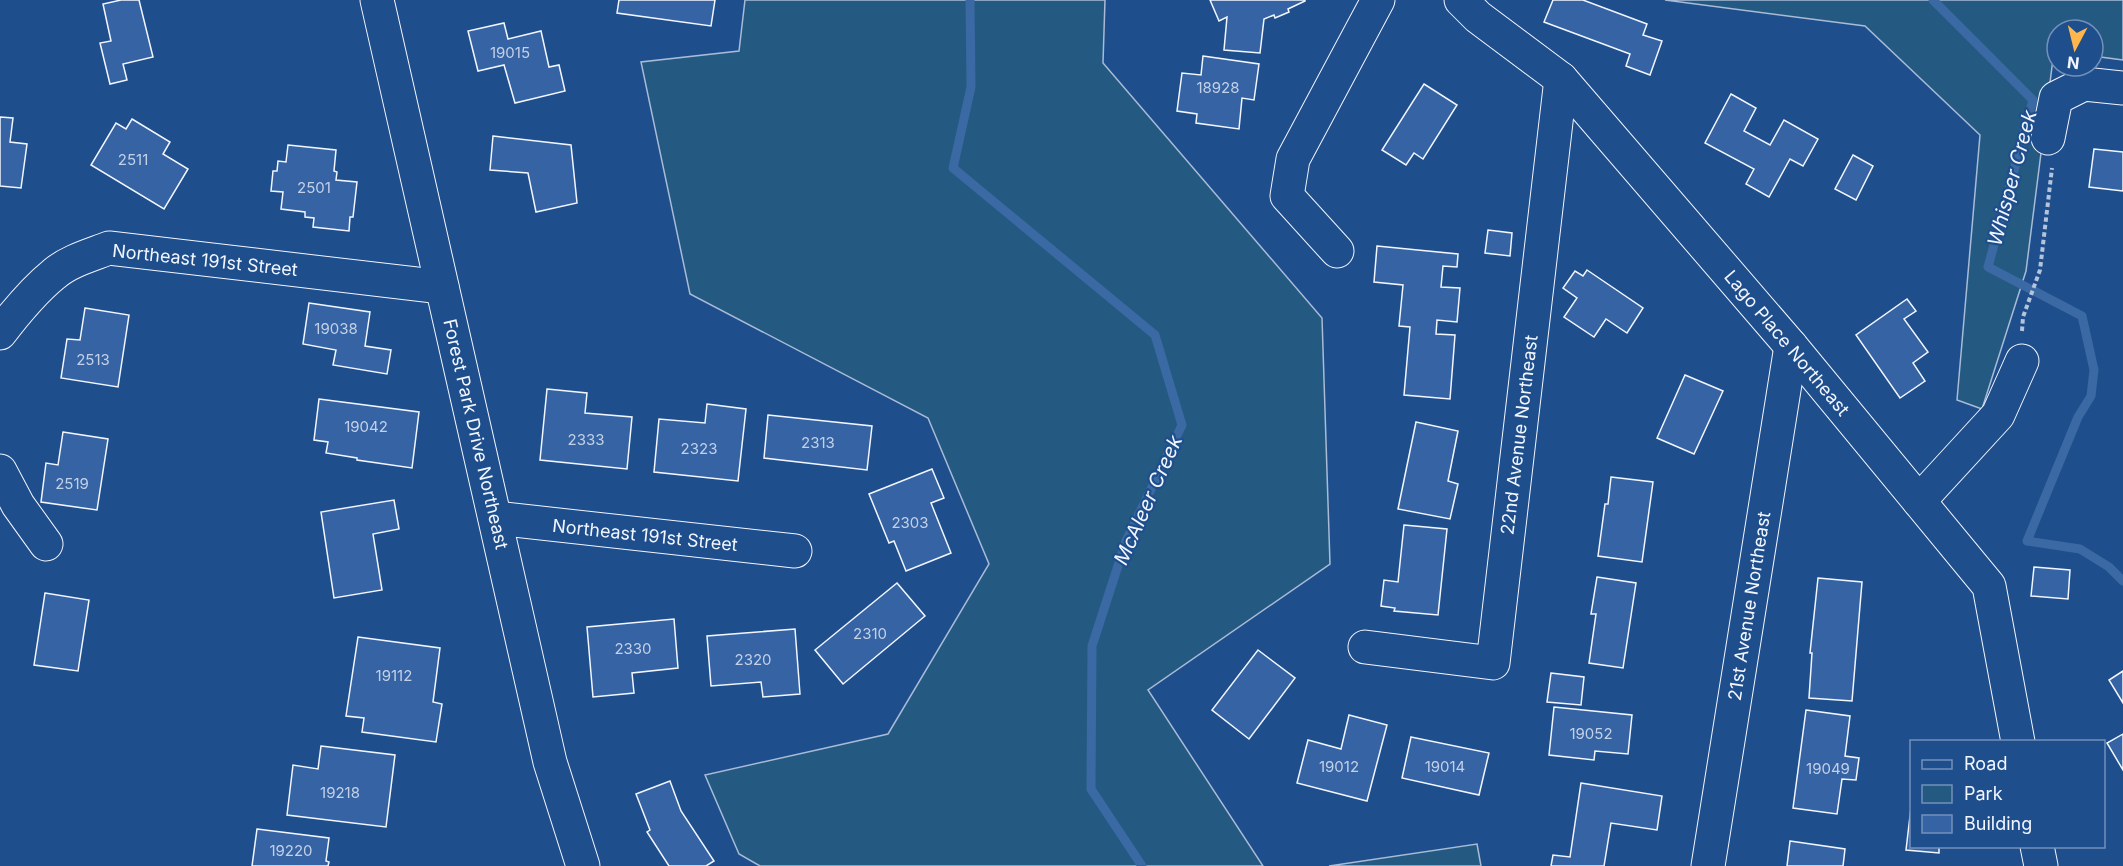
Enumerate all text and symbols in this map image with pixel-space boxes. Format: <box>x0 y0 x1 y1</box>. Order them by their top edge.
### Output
north arrow <box>2045 18 2105 78</box>
house number: 19015 <box>490 43 530 62</box>
text: N <box>2066 52 2080 74</box>
house number: 18928 <box>1196 78 1240 97</box>
water label: Whisper Creek <box>1982 106 2042 249</box>
house number: 2511 <box>118 150 148 169</box>
house number: 2501 <box>297 178 331 197</box>
street label: Northeast 191st Street <box>111 240 299 280</box>
street label: Lago Place Northeast <box>1720 266 1854 420</box>
street label: Forest Park Drive Northeast <box>439 317 513 551</box>
house number: 19038 <box>314 319 358 338</box>
street label: 22nd Avenue Northeast <box>1496 334 1542 536</box>
house number: 2513 <box>76 350 110 369</box>
house number: 19042 <box>344 417 388 436</box>
house number: 2333 <box>568 430 604 449</box>
water label: McAleer Creek <box>1109 430 1188 569</box>
house number: 2313 <box>801 433 835 452</box>
house number: 2323 <box>681 439 717 458</box>
house number: 2519 <box>55 474 89 493</box>
street label: 21st Avenue Northeast <box>1724 510 1774 702</box>
house number: 2303 <box>891 513 929 532</box>
street label: Northeast 191st Street <box>551 515 739 555</box>
house number: 2310 <box>853 624 887 643</box>
house number: 2330 <box>614 639 652 658</box>
house number: 2320 <box>734 650 772 669</box>
house number: 19112 <box>376 666 412 685</box>
house number: 19052 <box>1569 724 1613 743</box>
legend <box>1910 740 2105 848</box>
text: Road <box>1964 753 2007 774</box>
house number: 19012 <box>1319 757 1359 776</box>
house number: 19014 <box>1425 757 1465 776</box>
house number: 19049 <box>1806 759 1850 778</box>
house number: 19218 <box>320 783 360 802</box>
text: Park <box>1964 783 2003 804</box>
text: Building <box>1964 813 2032 834</box>
house number: 19220 <box>269 841 313 860</box>

